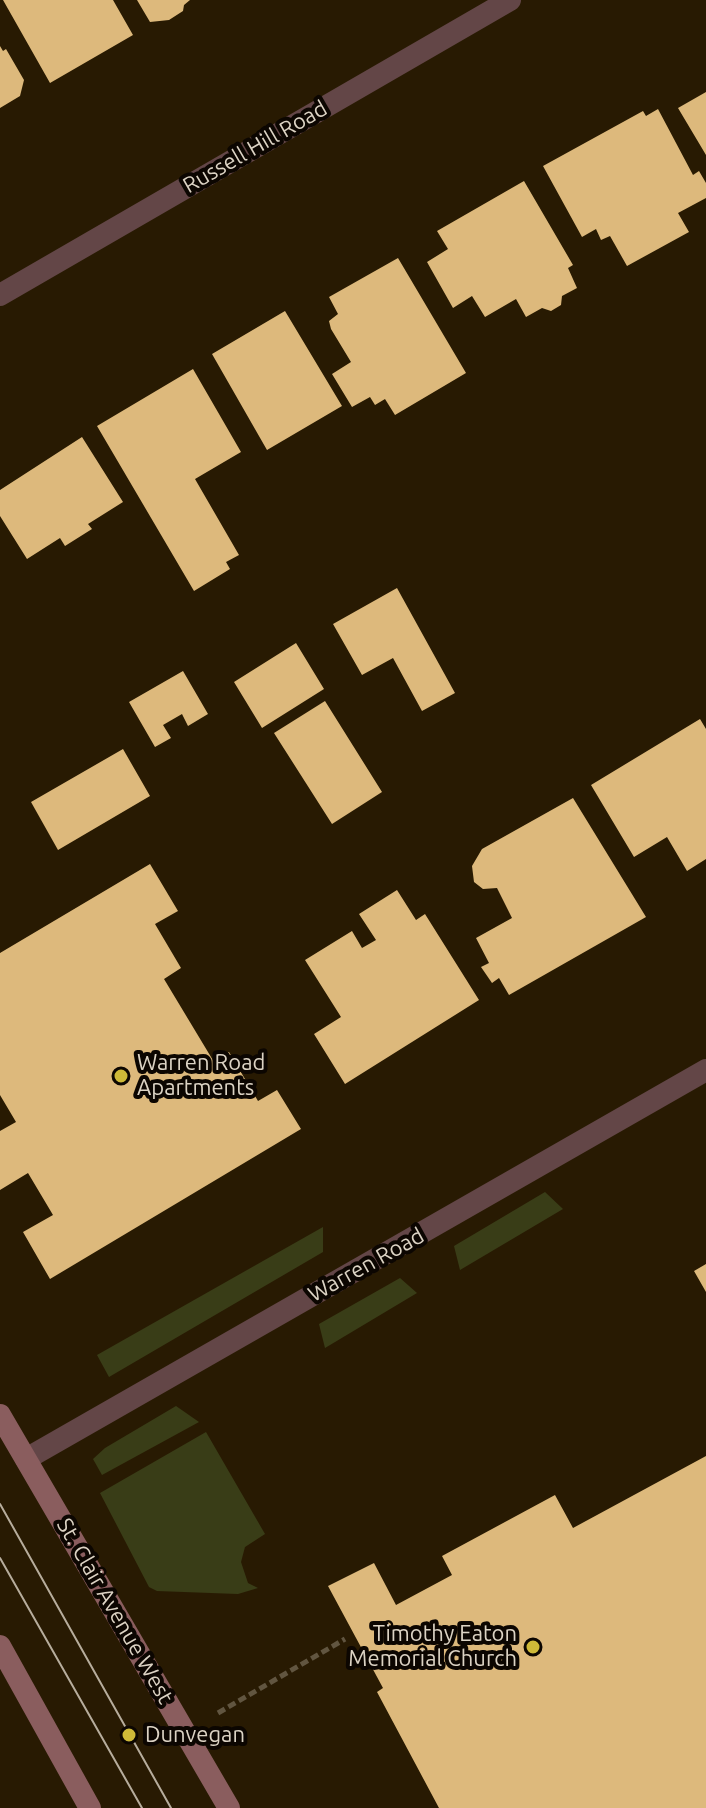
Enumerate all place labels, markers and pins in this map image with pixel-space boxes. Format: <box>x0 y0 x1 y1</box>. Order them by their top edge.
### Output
place label: Warren Road Apartments <box>137 1050 265 1102</box>
marker: Warren Road Apartments <box>112 1067 130 1085</box>
place label: Timothy Eaton Memorial Church <box>348 1621 517 1672</box>
marker: Timothy Eaton Memorial Church <box>524 1638 542 1656</box>
place label: Dunvegan <box>145 1722 245 1748</box>
marker: Dunvegan <box>120 1726 138 1744</box>

